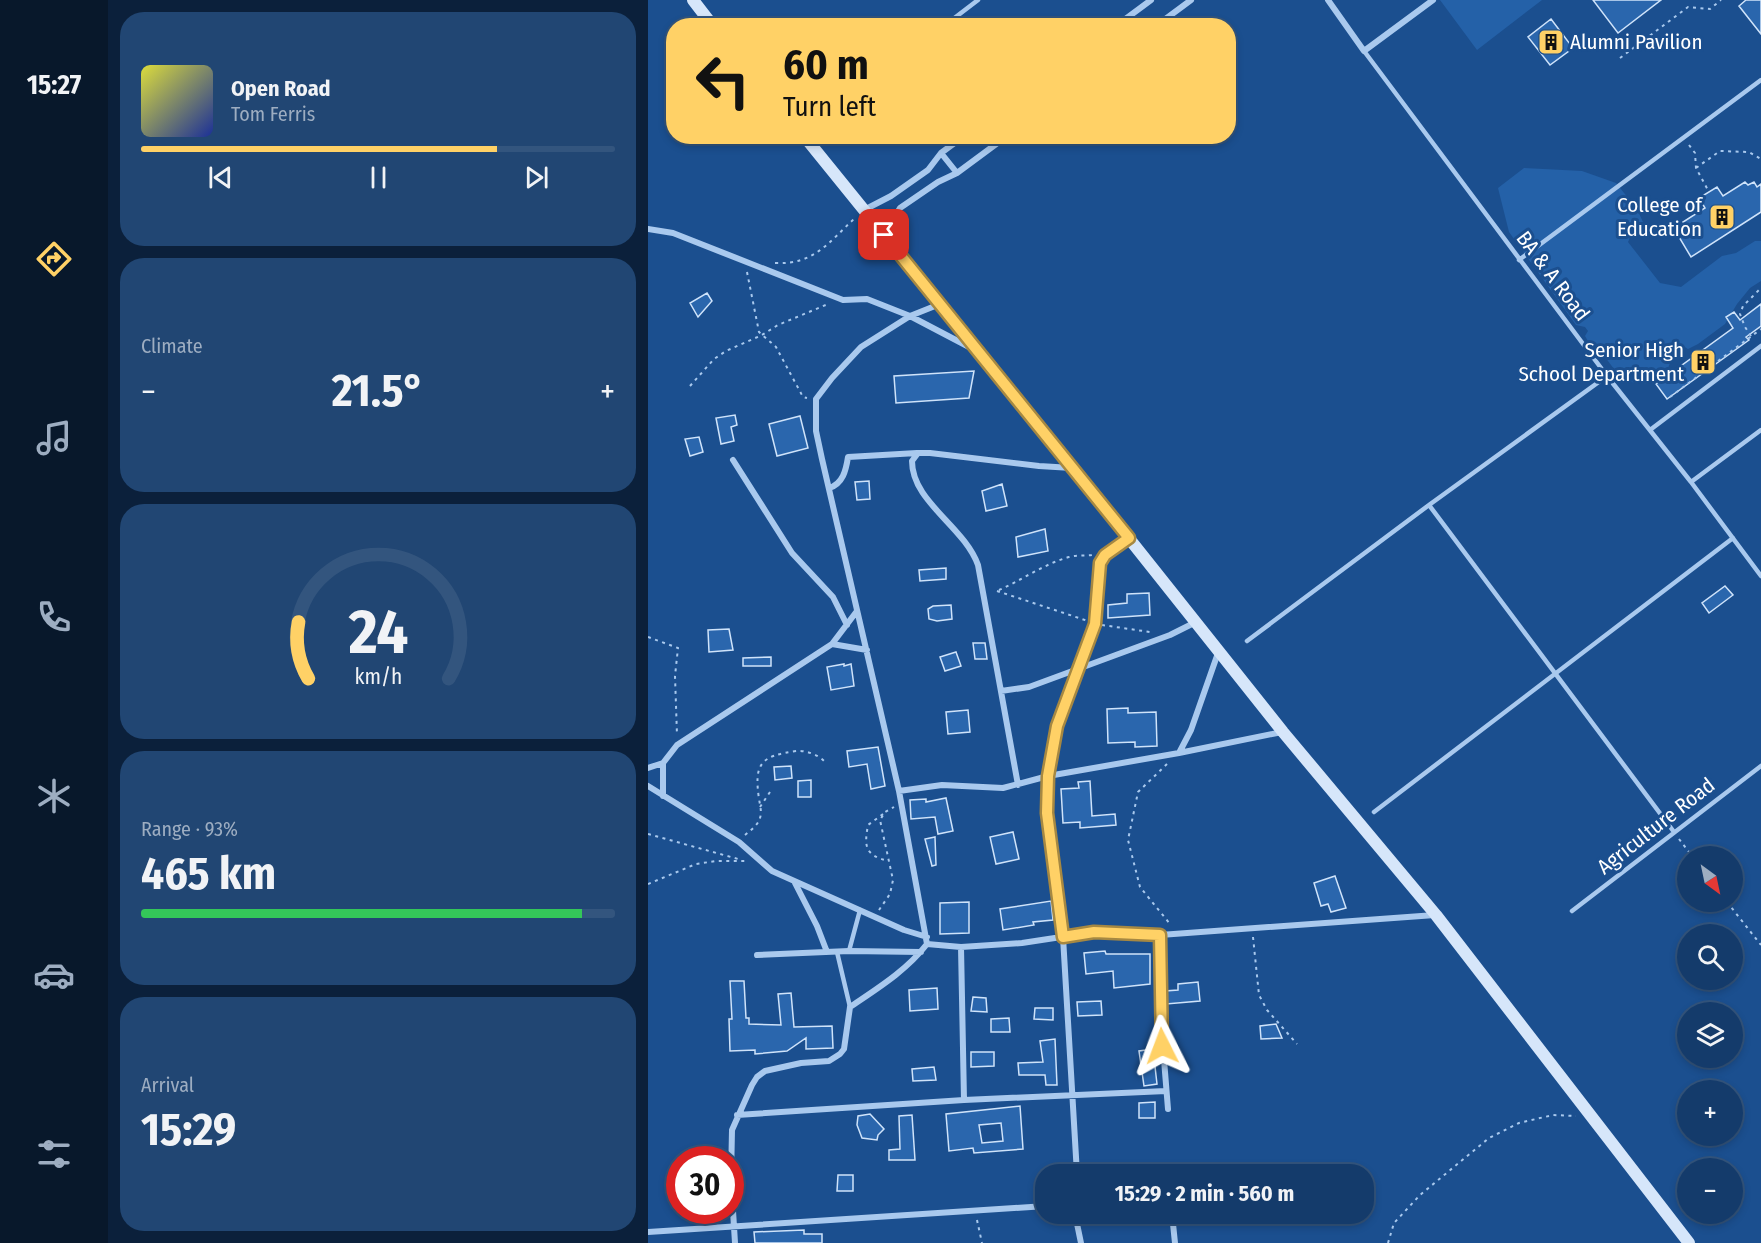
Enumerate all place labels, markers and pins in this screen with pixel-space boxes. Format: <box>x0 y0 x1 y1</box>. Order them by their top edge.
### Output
building icon: Alumni Pavilion <box>1536 27 1566 57</box>
place label: Alumni Pavilion <box>1570 29 1702 55</box>
place label: College of Education <box>1617 192 1704 242</box>
building icon: College of Education <box>1707 202 1737 232</box>
pin <box>858 209 909 260</box>
place label: Senior High School Department <box>1518 337 1684 387</box>
building icon: Senior High School Department <box>1688 347 1718 377</box>

